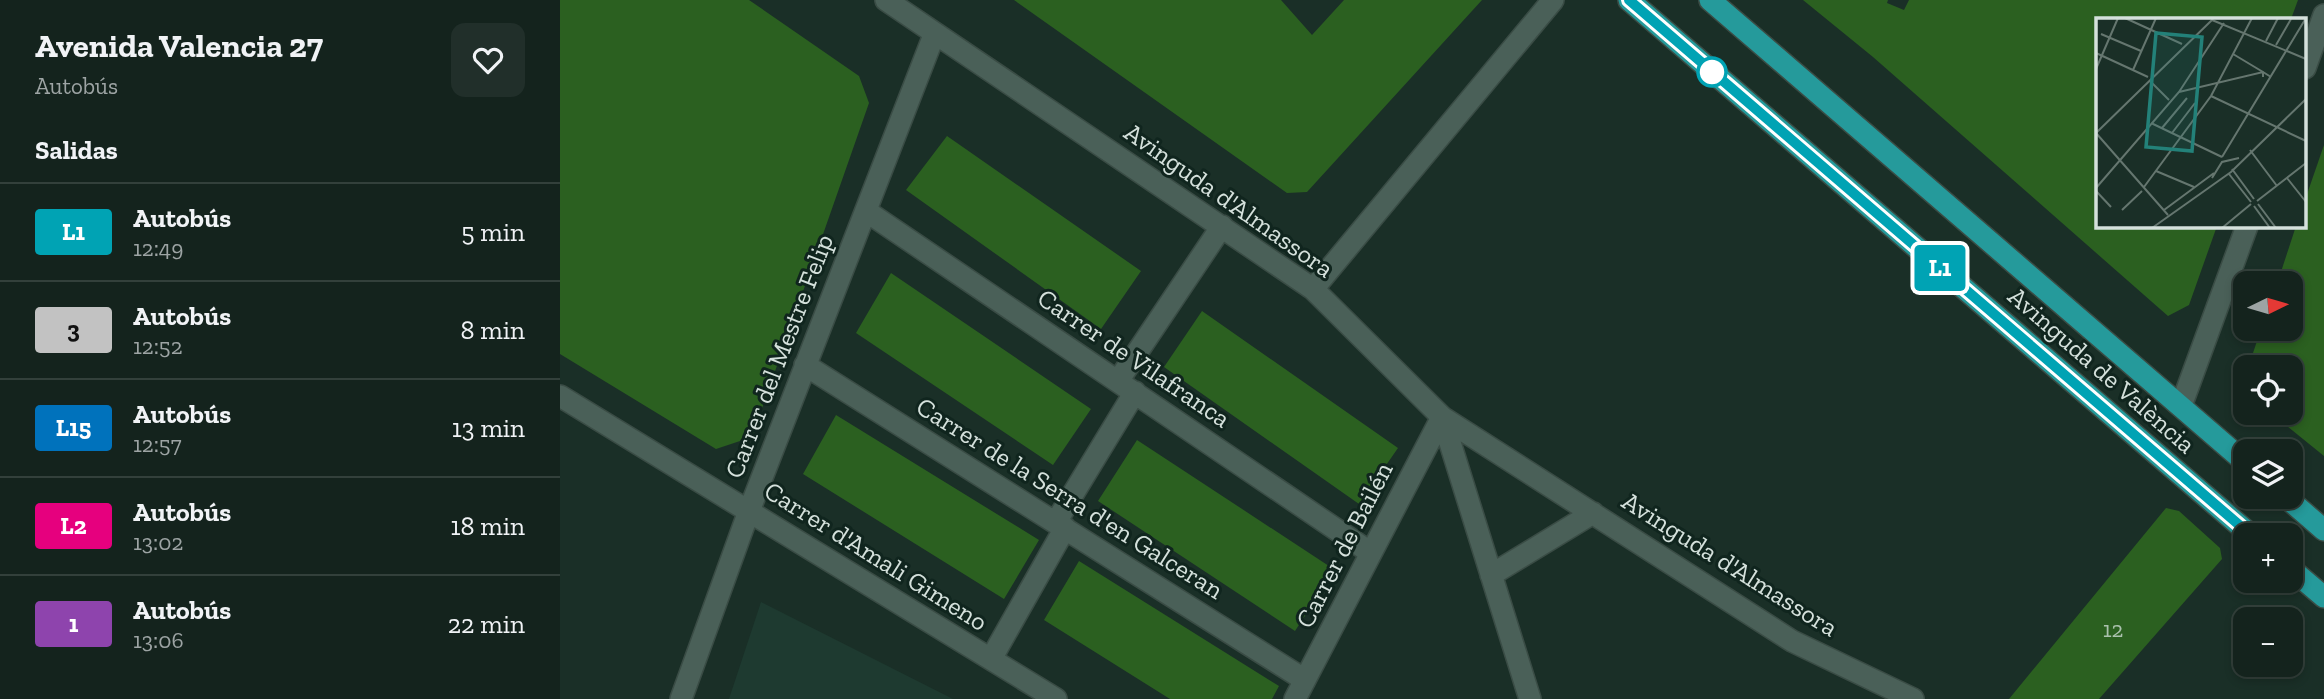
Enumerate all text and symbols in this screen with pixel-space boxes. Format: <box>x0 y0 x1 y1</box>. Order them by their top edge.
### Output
inset map <box>2096 18 2306 228</box>
button: heart <box>451 23 525 97</box>
text: Avenida Valencia 27 <box>35 26 323 65</box>
unlabelled marker <box>1697 57 1727 87</box>
text: Autobús <box>35 72 118 100</box>
street label: Avinguda d'Almassora <box>1118 116 1340 285</box>
text: Salidas <box>35 134 118 166</box>
text: Autobús <box>133 202 231 234</box>
text: 5 min <box>461 216 525 248</box>
text: L1 <box>62 217 85 246</box>
street label: Carrer del Mestre Felip <box>718 230 840 482</box>
text: 12:49 <box>133 234 183 262</box>
line badge: L1 <box>1908 245 1972 291</box>
text: L1 <box>1928 253 1952 282</box>
north arrow <box>2233 271 2303 341</box>
map controls <box>2233 271 2303 677</box>
street label: Avinguda de València <box>2002 280 2203 460</box>
street label: Carrer de Vilafranca <box>1032 282 1237 435</box>
text: Autobús <box>133 300 231 332</box>
text: 8 min <box>460 314 525 346</box>
text: 3 <box>67 315 80 344</box>
text: 12:52 <box>133 332 182 360</box>
button: locate <box>2233 355 2303 425</box>
street label: Carrer de la Serra d'en Galceran <box>911 390 1229 606</box>
text: Autobús <box>133 398 231 430</box>
text: 13 min <box>452 412 525 444</box>
text: L15 <box>56 413 91 442</box>
text: 12:57 <box>133 430 181 458</box>
button: layers <box>2233 439 2303 509</box>
street label: Carrer de Bailén <box>1288 457 1400 633</box>
street label: Carrer d'Amali Gimeno <box>758 474 994 638</box>
street label: Avinguda d'Almassora <box>1616 485 1844 644</box>
text: Autobús <box>133 496 231 528</box>
text: 18 min <box>450 510 525 542</box>
text: L2 <box>60 511 87 540</box>
button: + <box>2233 523 2303 593</box>
text: 13:02 <box>133 528 183 556</box>
text: Autobús <box>133 594 231 626</box>
button: − <box>2233 607 2303 677</box>
text: 22 min <box>448 608 525 640</box>
text: 1 <box>69 609 78 638</box>
house number: 12 <box>2103 615 2123 643</box>
text: 13:06 <box>133 626 184 654</box>

